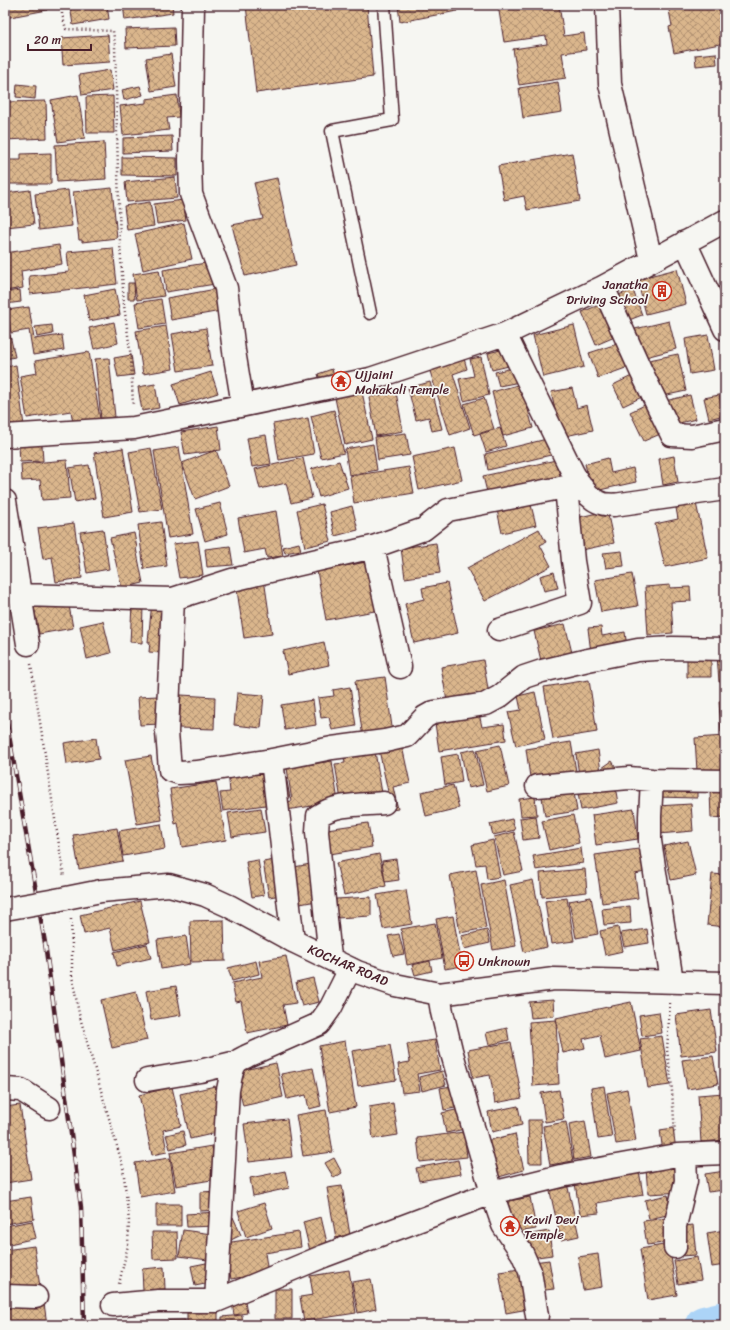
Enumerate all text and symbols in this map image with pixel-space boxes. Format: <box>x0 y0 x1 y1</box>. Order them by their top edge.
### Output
scale bar <box>28 26 91 52</box>
text: 20 m <box>34 29 61 51</box>
place label: Janatha Driving School <box>566 273 648 311</box>
building icon: Janatha Driving School <box>651 280 673 302</box>
place label: Ujjaini Mahakali Temple <box>355 363 449 401</box>
temple icon: Ujjaini Mahakali Temple <box>330 370 352 392</box>
street label: KOCHAR ROAD <box>304 938 392 992</box>
bus stop icon: Unknown <box>453 950 475 972</box>
place label: Unknown <box>478 950 530 973</box>
place label: Kavil Devi Temple <box>524 1208 579 1246</box>
temple icon: Kavil Devi Temple <box>499 1215 521 1237</box>

